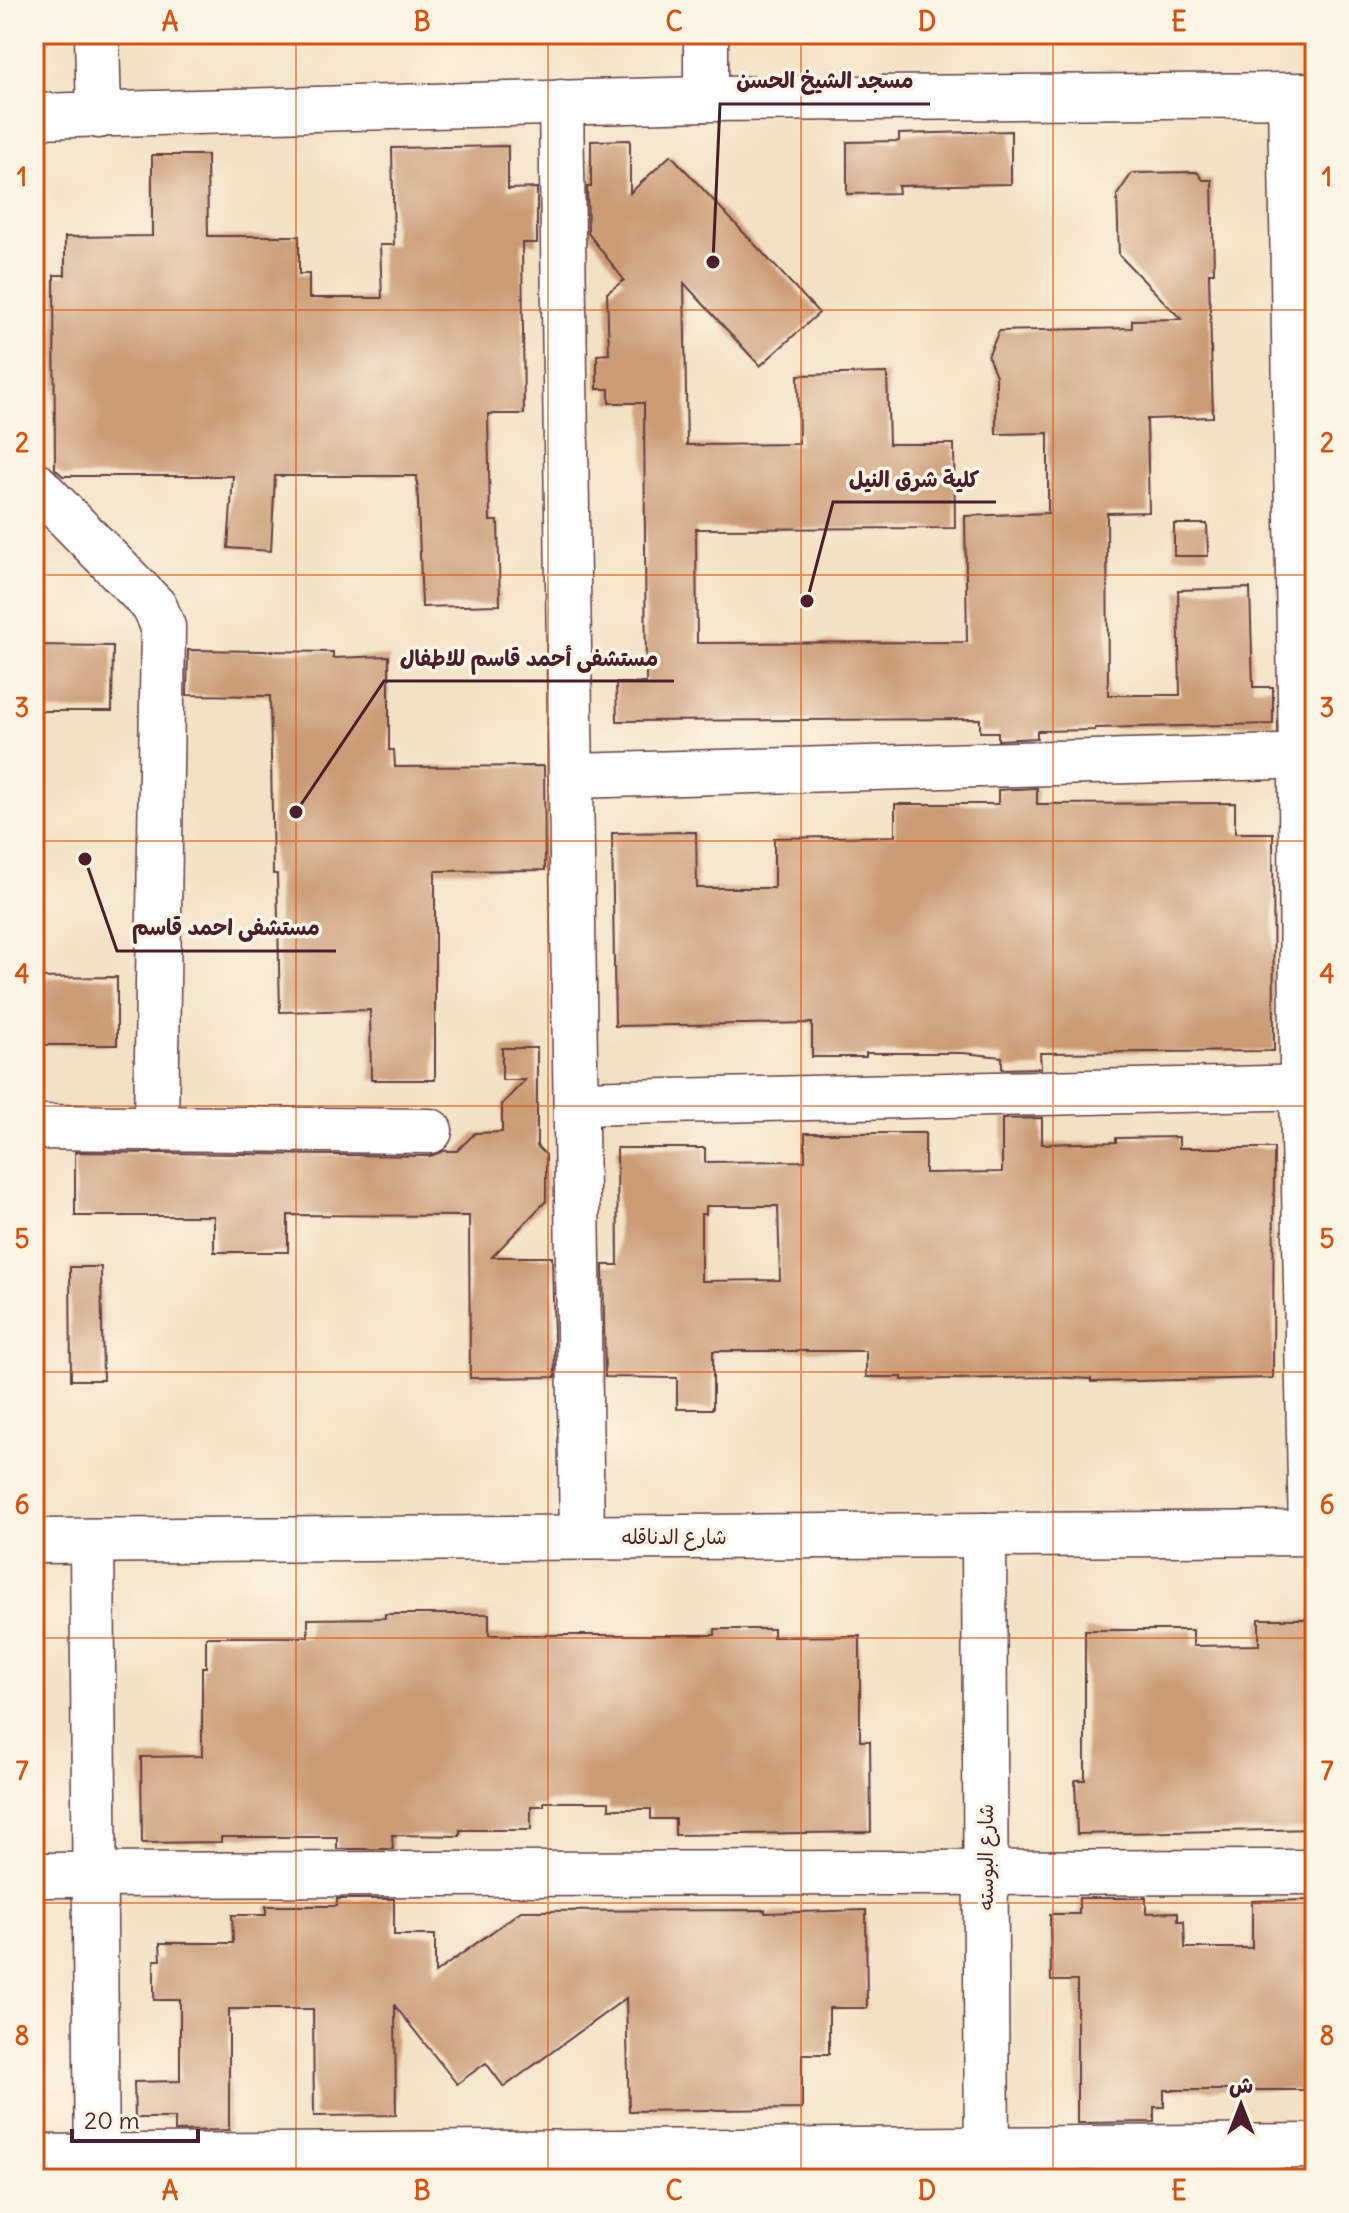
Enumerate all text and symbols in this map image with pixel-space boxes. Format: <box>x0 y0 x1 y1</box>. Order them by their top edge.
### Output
text: A <box>162 5 179 38</box>
text: B <box>413 5 431 38</box>
text: C <box>665 5 683 38</box>
text: D <box>918 5 936 38</box>
text: E <box>1171 5 1187 38</box>
callout: مسجد الشيخ الحسن <box>720 58 930 104</box>
text: مسجد الشيخ الحسن <box>736 66 914 95</box>
text: 1 <box>17 160 27 193</box>
text: 1 <box>1322 160 1332 193</box>
text: 2 <box>15 426 29 459</box>
text: 2 <box>1320 426 1334 459</box>
callout: كلية شرق النيل <box>833 456 996 502</box>
text: كلية شرق النيل <box>849 465 980 493</box>
callout: مستشفى أحمد قاسم للاطفال <box>384 635 674 681</box>
text: مستشفى أحمد قاسم للاطفال <box>400 644 658 675</box>
text: 3 <box>15 691 29 724</box>
text: 3 <box>1320 691 1334 724</box>
callout: مستشفى احمد قاسم <box>117 905 336 951</box>
text: مستشفى احمد قاسم <box>132 913 320 944</box>
text: 4 <box>14 957 30 990</box>
text: 4 <box>1319 957 1335 990</box>
text: 5 <box>15 1222 30 1255</box>
text: 5 <box>1320 1222 1335 1255</box>
text: 6 <box>14 1488 30 1521</box>
text: 6 <box>1319 1488 1335 1521</box>
street label: شارع الدناقله <box>621 1524 727 1551</box>
text: 7 <box>16 1754 29 1787</box>
text: 7 <box>1321 1754 1334 1787</box>
street label: شارع البوسته <box>973 1804 1000 1910</box>
text: 8 <box>15 2019 29 2052</box>
text: 8 <box>1320 2019 1334 2052</box>
north arrow <box>1201 2065 1281 2145</box>
text: ش <box>1229 2071 1253 2099</box>
scale bar <box>72 2093 198 2143</box>
text: 20 m <box>84 2105 140 2135</box>
text: A <box>162 2174 179 2207</box>
text: B <box>413 2174 431 2207</box>
text: C <box>665 2174 683 2207</box>
text: D <box>918 2174 936 2207</box>
text: E <box>1171 2174 1187 2207</box>

